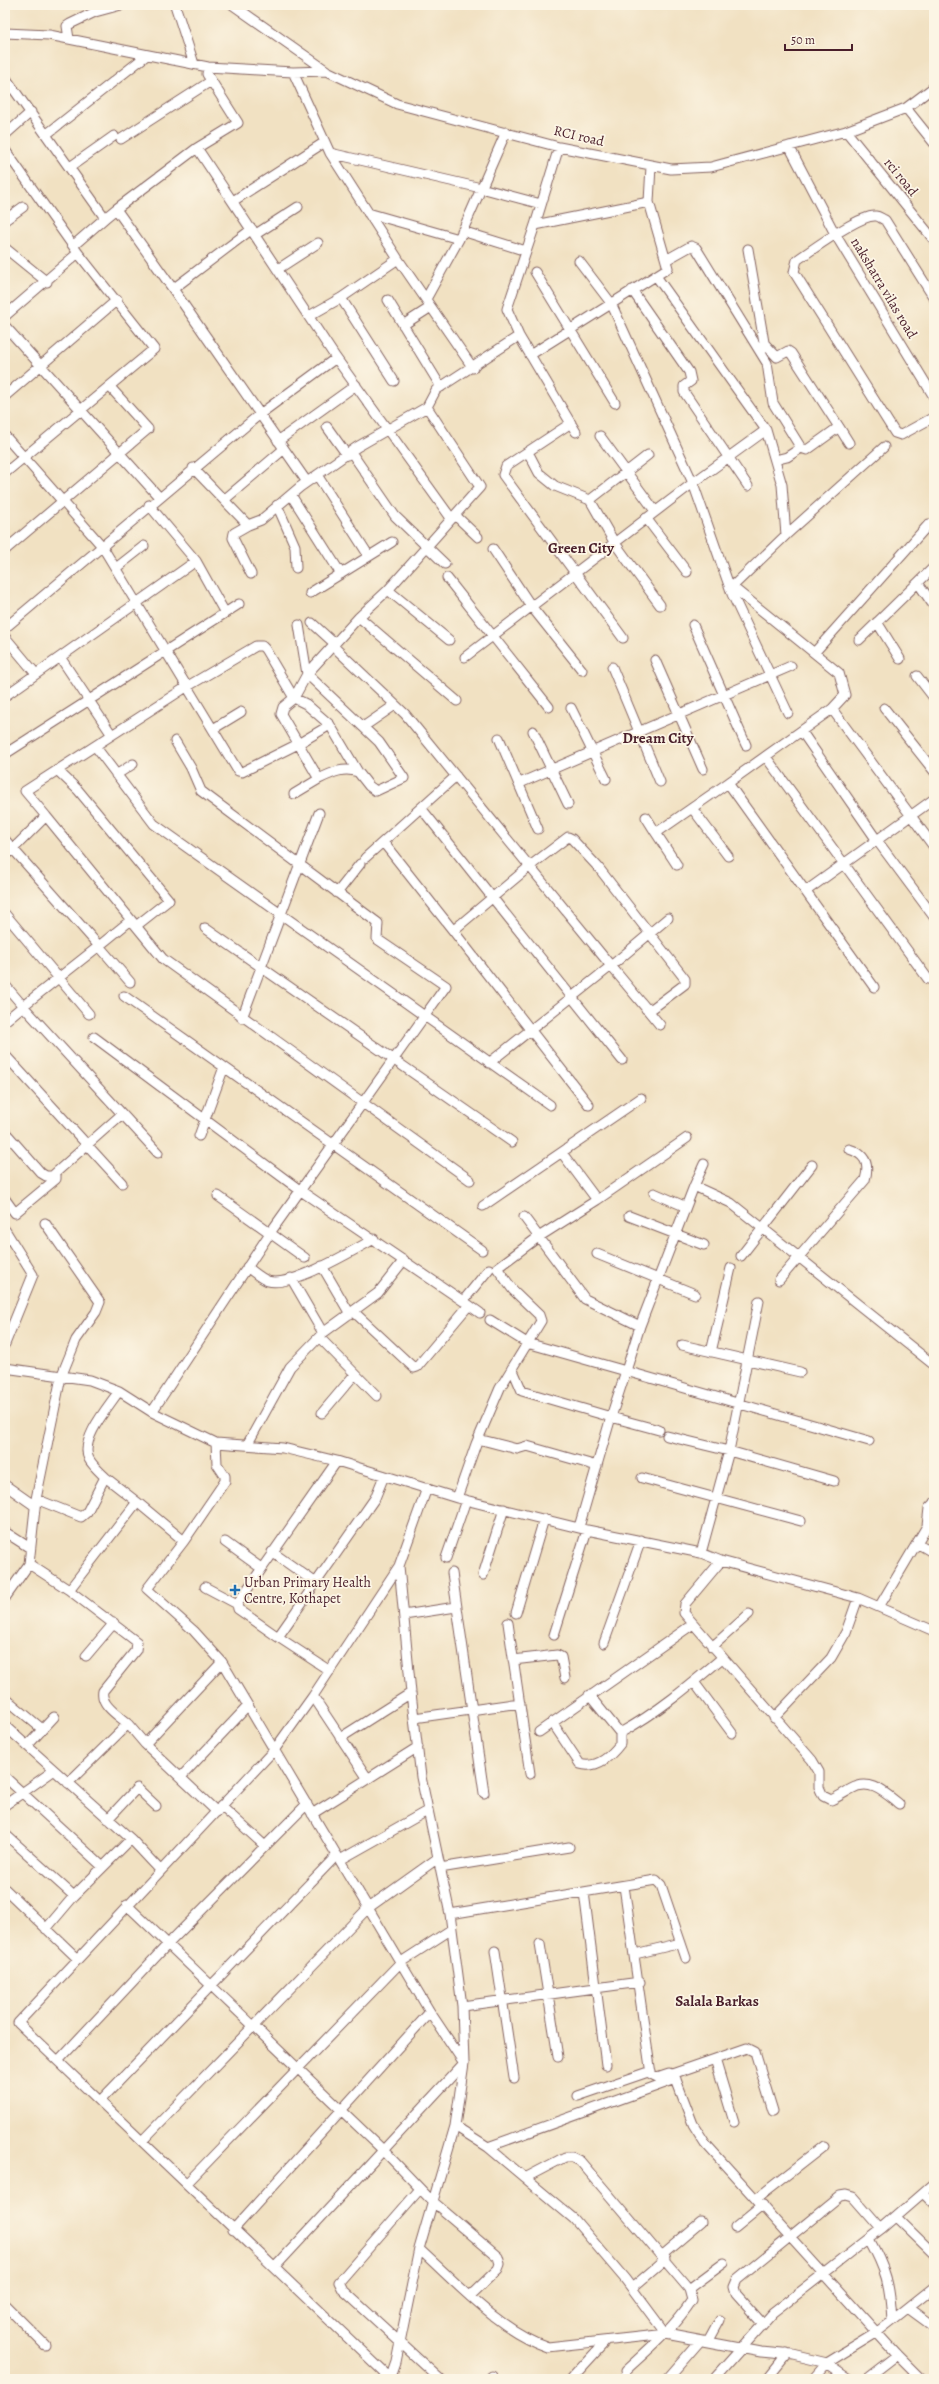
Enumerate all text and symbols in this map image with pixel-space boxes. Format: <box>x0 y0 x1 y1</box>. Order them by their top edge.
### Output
scale bar <box>785 26 852 52</box>
text: 50 m <box>791 32 815 48</box>
street label: RCI road <box>552 121 607 151</box>
street label: rci road <box>880 154 923 200</box>
street label: nakshatra vilas road <box>846 234 922 342</box>
district label: Green City <box>548 538 615 558</box>
district label: Dream City <box>622 728 695 748</box>
place label: Urban Primary Health Centre, Kothapet <box>244 1573 371 1608</box>
marker: Urban Primary Health Centre, Kothapet <box>229 1584 241 1596</box>
district label: Salala Barkas <box>675 1991 759 2011</box>

